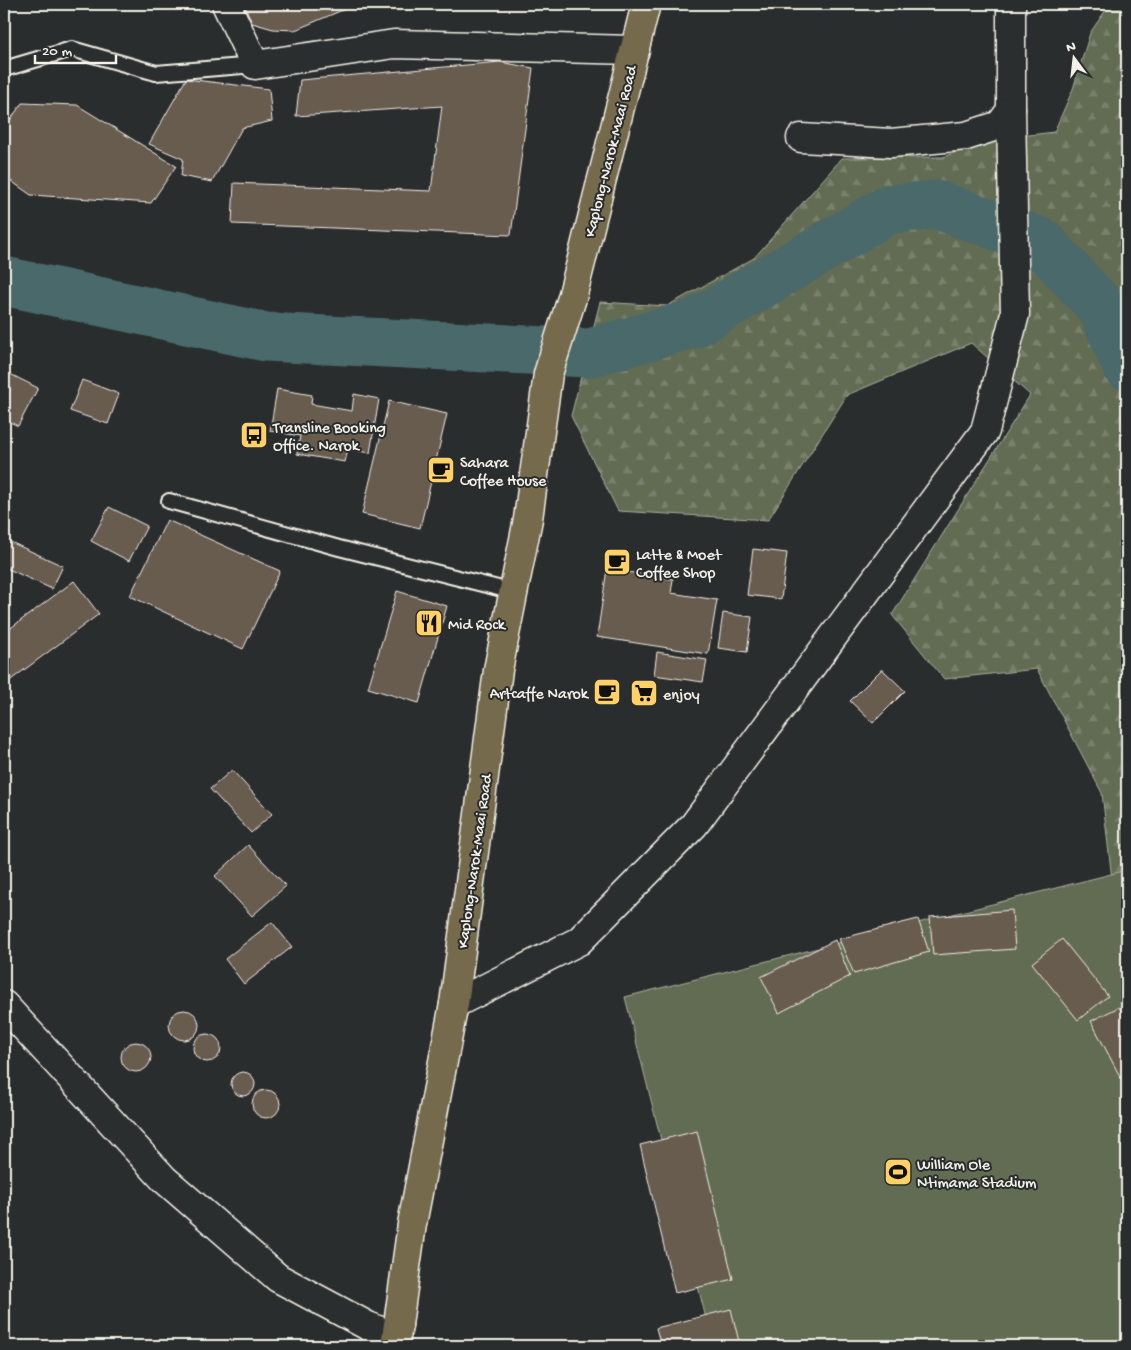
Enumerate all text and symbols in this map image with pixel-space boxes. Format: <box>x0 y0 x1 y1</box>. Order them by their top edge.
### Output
scale bar <box>35 32 116 64</box>
north arrow <box>1048 32 1098 82</box>
text: N <box>1065 38 1078 57</box>
text: 20 m <box>42 43 72 61</box>
street label: Kaplong-Narok-Maai Road <box>582 63 643 239</box>
bus stop icon: Transline Booking Office. Narok <box>239 420 269 450</box>
place label: Transline Booking Office. Narok <box>272 420 386 457</box>
cafe icon: Sahara Coffee House <box>426 455 456 485</box>
place label: Sahara Coffee House <box>460 455 547 492</box>
cafe icon: Latte & Moet Coffee Shop <box>602 547 632 577</box>
place label: Latte & Moet Coffee Shop <box>636 547 723 584</box>
restaurant icon: Mid Rock <box>414 608 444 638</box>
place label: Mid Rock <box>448 617 507 636</box>
cafe icon: Artcaffe Narok <box>592 677 622 707</box>
supermarket icon: enjoy <box>629 678 659 708</box>
place label: Artcaffe Narok <box>490 686 590 705</box>
place label: enjoy <box>663 687 700 706</box>
street label: Kaplong-Narok-Maai Road <box>455 772 498 950</box>
sports icon: William Ole Ntimama Stadium <box>883 1157 913 1187</box>
place label: William Ole Ntimama Stadium <box>917 1157 1037 1194</box>

